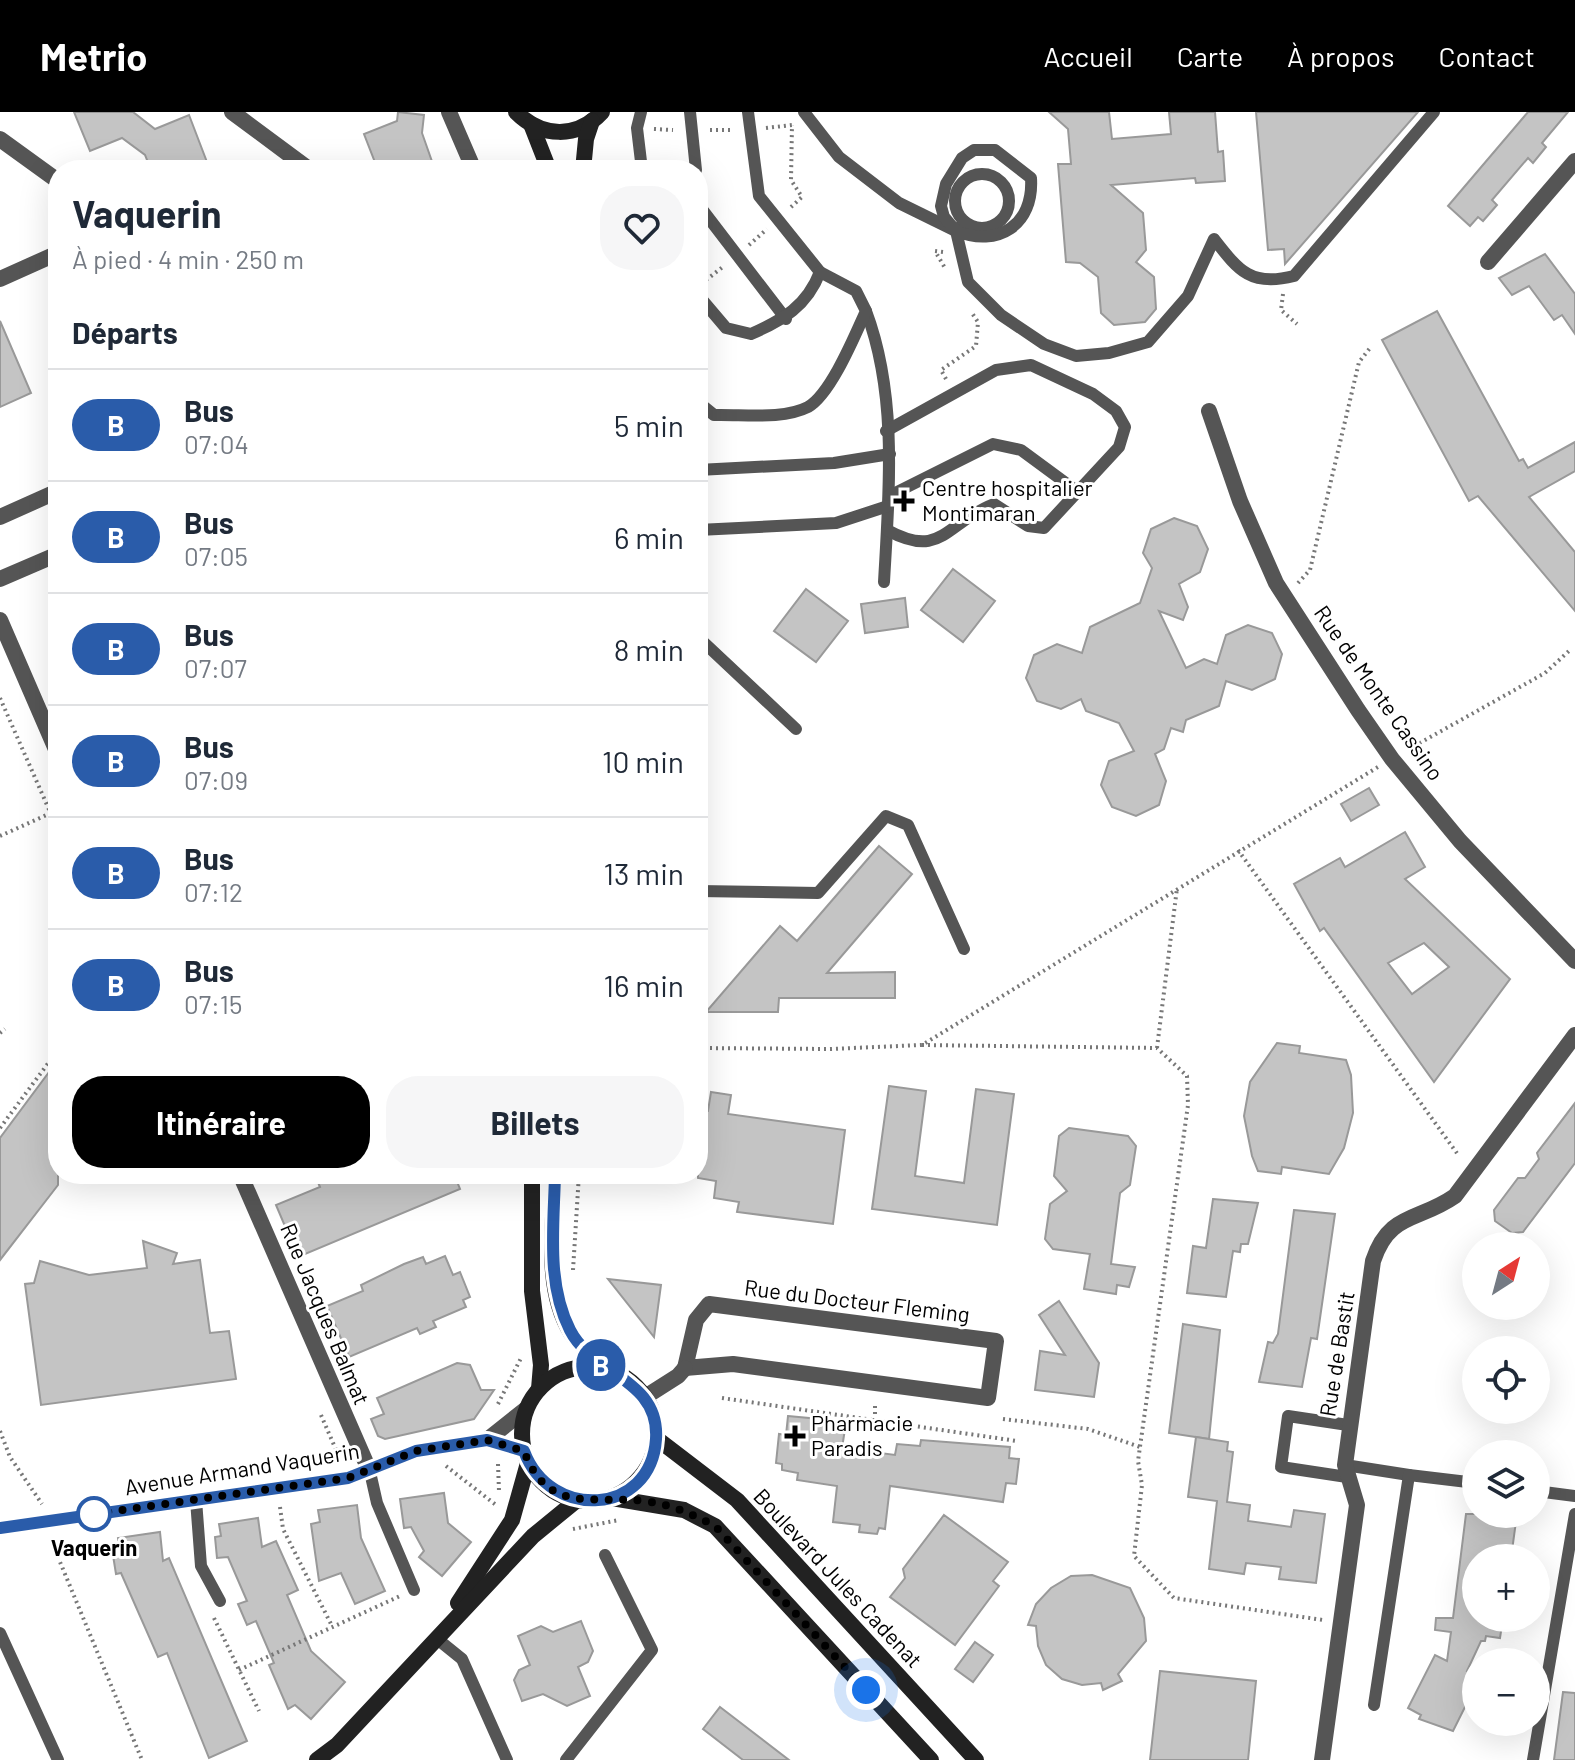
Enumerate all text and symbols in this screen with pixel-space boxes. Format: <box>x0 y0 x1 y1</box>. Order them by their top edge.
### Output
text: Metrio <box>40 33 147 79</box>
text: Accueil <box>1043 39 1133 73</box>
text: Carte <box>1177 39 1243 73</box>
text: À propos <box>1287 39 1394 73</box>
text: Contact <box>1438 39 1535 73</box>
button: heart <box>600 186 684 270</box>
text: Vaquerin <box>72 190 222 236</box>
text: À pied · 4 min · 250 m <box>72 243 304 274</box>
text: Départs <box>72 314 178 350</box>
text: Bus <box>184 392 234 428</box>
text: 5 min <box>614 407 684 443</box>
text: B <box>107 408 125 442</box>
text: 07:04 <box>184 428 249 459</box>
place label: Centre hospitalier Montimaran <box>922 474 1093 525</box>
marker: Centre hospitalier Montimaran <box>893 490 915 512</box>
text: Bus <box>184 504 234 540</box>
text: 6 min <box>614 519 684 555</box>
text: B <box>107 520 125 554</box>
text: 07:05 <box>184 540 248 571</box>
street label: Rue de Monte Cassino <box>1310 600 1450 785</box>
text: Bus <box>184 616 234 652</box>
text: 8 min <box>614 631 684 667</box>
text: B <box>107 632 125 666</box>
text: 07:07 <box>184 652 247 683</box>
text: Bus <box>184 728 234 764</box>
text: 10 min <box>602 743 684 779</box>
text: B <box>107 744 125 778</box>
text: 07:09 <box>184 764 248 795</box>
text: Bus <box>184 840 234 876</box>
text: 13 min <box>603 855 684 891</box>
text: B <box>107 856 125 890</box>
text: 07:12 <box>184 876 243 907</box>
text: Bus <box>184 952 234 988</box>
text: 16 min <box>603 967 684 1003</box>
text: B <box>107 968 125 1002</box>
text: 07:15 <box>184 988 242 1019</box>
button: Itinéraire <box>72 1076 370 1168</box>
button: Billets <box>386 1076 684 1168</box>
street label: Rue Jacques Balmat <box>276 1219 376 1408</box>
north arrow <box>1462 1232 1550 1320</box>
map controls <box>1462 1232 1550 1736</box>
street label: Rue du Docteur Fleming <box>743 1273 971 1327</box>
street label: Rue de Bastit <box>1313 1289 1359 1418</box>
button: locate <box>1462 1336 1550 1424</box>
line badge: B <box>575 1339 627 1391</box>
text: B <box>592 1348 610 1382</box>
place label: Pharmacie Paradis <box>811 1409 913 1460</box>
marker: Pharmacie Paradis <box>786 1427 804 1445</box>
street label: Avenue Armand Vaquerin <box>123 1437 361 1499</box>
button: layers <box>1462 1440 1550 1528</box>
street label: Boulevard Jules Cadenat <box>749 1482 928 1672</box>
marker: Vaquerin <box>77 1497 111 1531</box>
place label: Vaquerin <box>51 1534 137 1560</box>
button: + <box>1462 1544 1550 1632</box>
button: − <box>1462 1648 1550 1736</box>
your location <box>846 1670 886 1710</box>

